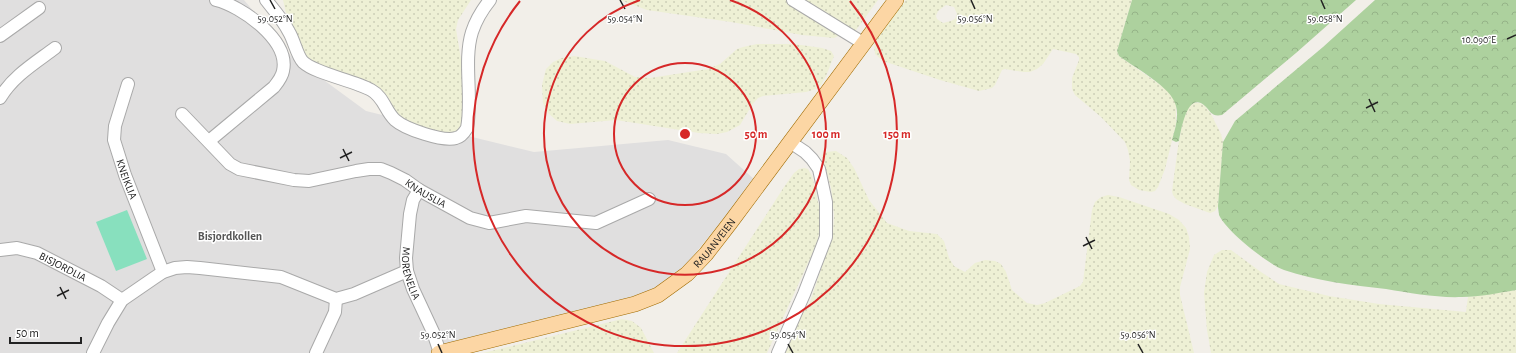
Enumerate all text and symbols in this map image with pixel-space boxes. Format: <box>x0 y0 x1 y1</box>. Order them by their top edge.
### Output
text: 59.052°N <box>258 14 292 24</box>
text: 59.054°N <box>607 14 643 24</box>
text: 59.056°N <box>957 14 993 24</box>
text: 59.058°N <box>1307 14 1343 24</box>
text: 10.090°E <box>1462 35 1496 45</box>
centre of rings <box>678 127 692 141</box>
text: 50 m <box>745 128 768 140</box>
text: 100 m <box>812 128 840 140</box>
text: 150 m <box>883 128 911 140</box>
street label: KNEIKLIA <box>114 158 139 201</box>
street label: KNAUSLIA <box>403 177 449 210</box>
street label: RAUANVEIEN <box>691 216 738 270</box>
district label: Bisjordkollen <box>198 230 262 243</box>
street label: MORENELIA <box>400 246 422 302</box>
street label: BISJORDLIA <box>37 250 89 284</box>
scale bar <box>10 319 81 345</box>
text: 50 m <box>16 327 39 339</box>
text: 59.052°N <box>421 330 455 340</box>
text: 59.054°N <box>770 330 806 340</box>
text: 59.056°N <box>1120 330 1156 340</box>

